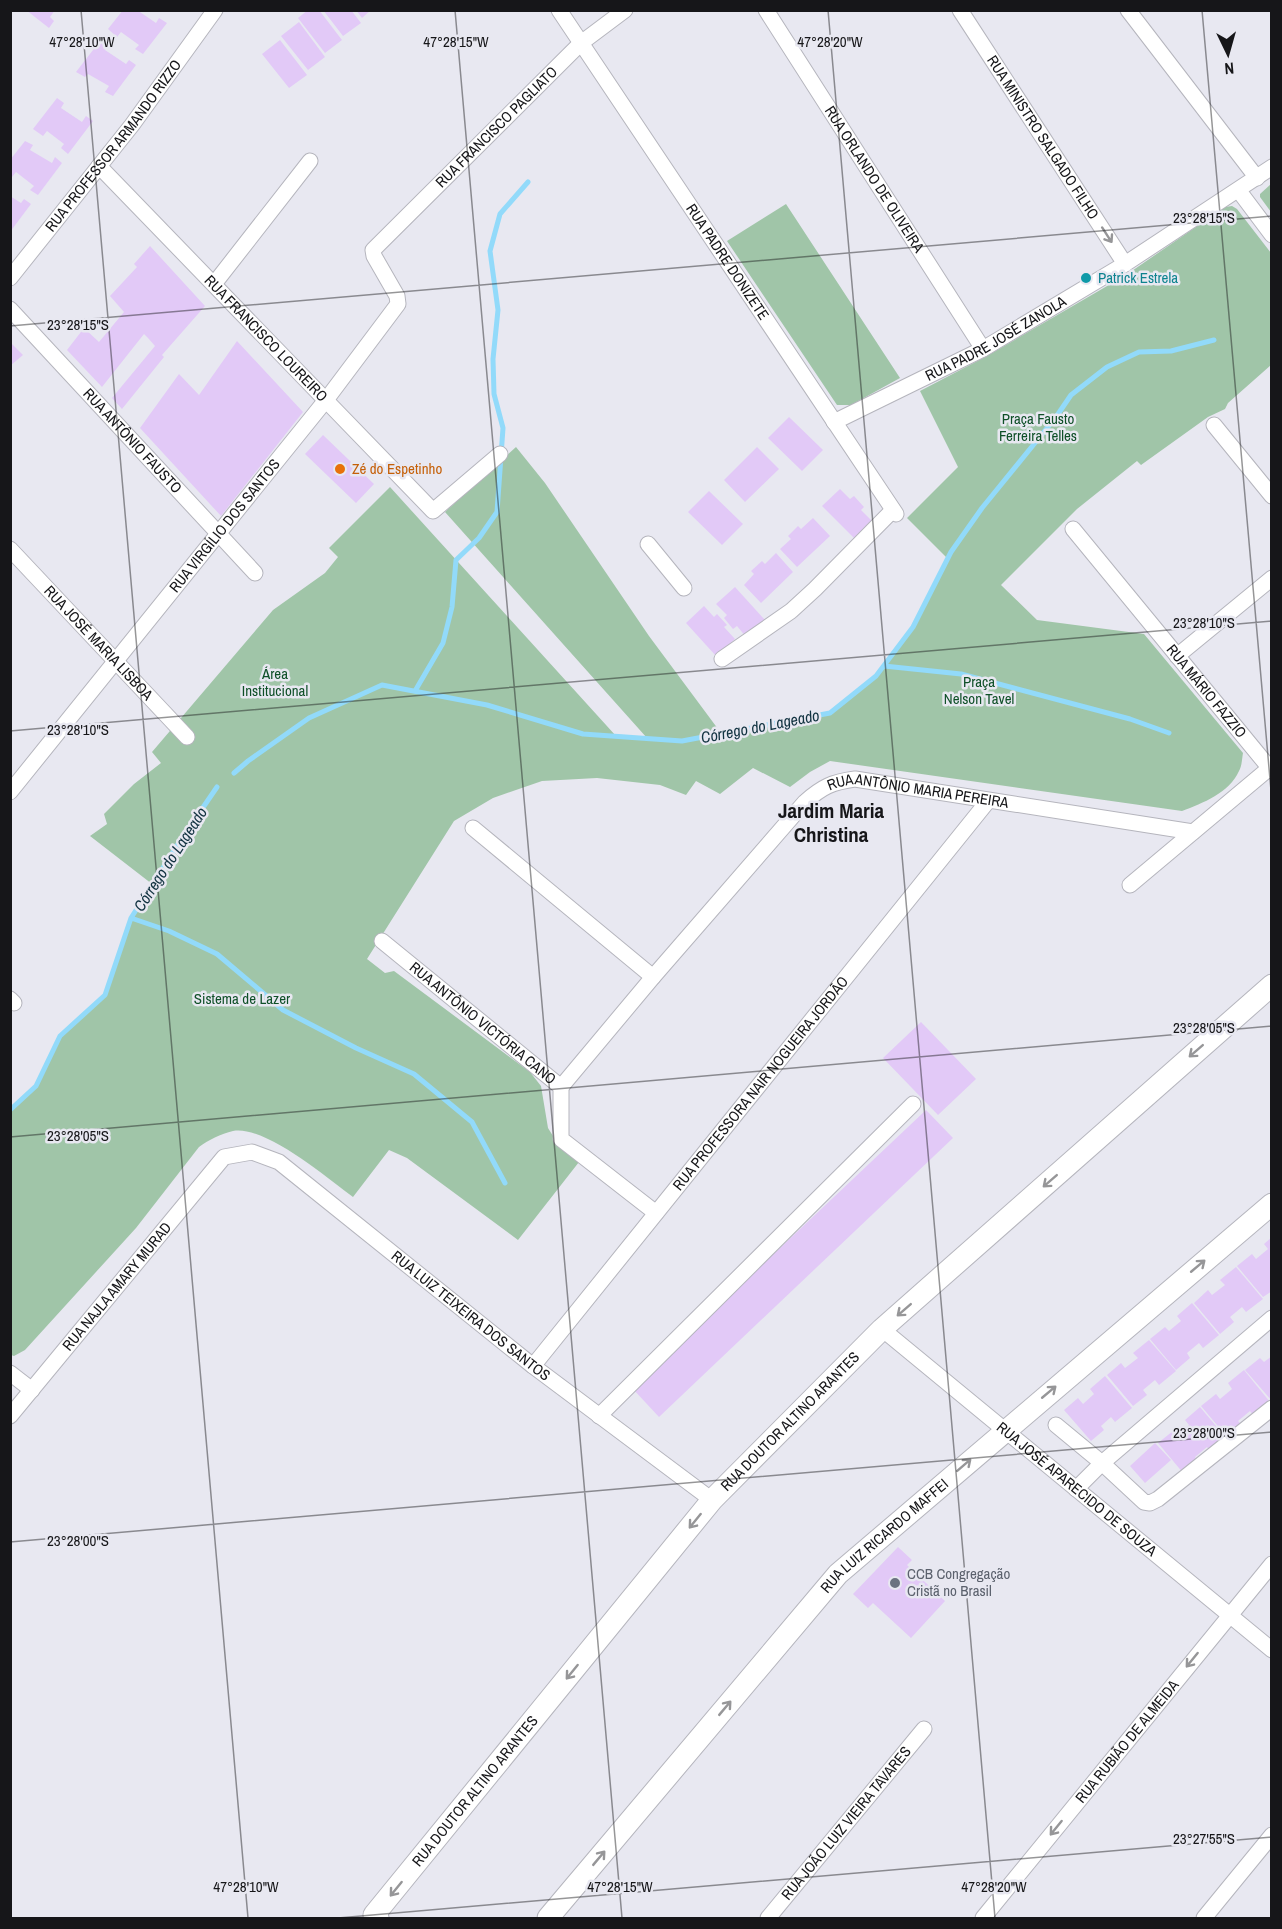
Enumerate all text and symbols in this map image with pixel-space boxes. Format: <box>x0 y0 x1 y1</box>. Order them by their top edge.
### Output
north arrow <box>1198 24 1258 84</box>
text: 47°28'10"W <box>49 31 115 52</box>
text: 47°28'15"W <box>423 31 489 52</box>
text: 47°28'20"W <box>797 31 863 52</box>
street label: RUA MINISTRO SALGADO FILHO <box>982 51 1104 223</box>
street label: RUA PROFESSOR ARMANDO RIZZO <box>40 55 186 236</box>
text: N <box>1224 58 1235 80</box>
street label: RUA FRANCISCO PAGLIATO <box>431 61 562 192</box>
street label: RUA ORLANDO DE OLIVEIRA <box>820 102 930 257</box>
street label: RUA PADRE DONIZETE <box>681 199 774 324</box>
text: 23°28'15"S <box>1173 207 1235 228</box>
one-way arrow <box>1102 226 1114 243</box>
place label: Patrick Estrela <box>1098 267 1178 288</box>
street label: RUA FRANCISCO LOUREIRO <box>200 270 333 406</box>
marker: Patrick Estrela <box>1079 271 1093 285</box>
street label: RUA PADRE JOSÉ ZANOLA <box>921 290 1071 386</box>
text: 23°28'15"S <box>47 314 109 335</box>
street label: RUA ANTÔNIO FAUSTO <box>79 383 187 498</box>
park label: Praça Fausto Ferreira Telles <box>999 408 1077 446</box>
street label: RUA VIRGÍLIO DOS SANTOS <box>164 454 285 597</box>
place label: Zé do Espetinho <box>352 458 442 479</box>
marker: Zé do Espetinho <box>333 462 347 476</box>
street label: RUA JOSÉ MARIA LISBOA <box>40 581 159 705</box>
text: 23°28'10"S <box>1173 612 1235 633</box>
street label: RUA MÁRIO FAZZIO <box>1162 640 1252 742</box>
park label: Área Institucional <box>242 663 308 701</box>
park label: Praça Nelson Tavel <box>944 671 1014 709</box>
water label: Córrego do Lageado <box>699 704 821 748</box>
text: 23°28'10"S <box>47 719 109 740</box>
street label: RUA ANTÔNIO MARIA PEREIRA <box>824 768 1011 813</box>
district label: Jardim Maria Christina <box>778 796 885 849</box>
water label: Córrego do Lageado <box>128 803 212 915</box>
street label: RUA ANTÔNIO VICTÓRIA CANO <box>405 957 561 1089</box>
street label: RUA PROFESSORA NAIR NOGUEIRA JORDÃO <box>668 971 853 1195</box>
park label: Sistema de Lazer <box>194 988 290 1009</box>
text: 23°28'05"S <box>1173 1017 1235 1038</box>
one-way arrow <box>1188 1045 1204 1058</box>
text: 23°28'05"S <box>47 1125 109 1146</box>
one-way arrow <box>1043 1174 1058 1188</box>
street label: RUA NAJLA AMARY MURAD <box>57 1217 176 1355</box>
street label: RUA LUIZ TEIXEIRA DOS SANTOS <box>387 1245 555 1385</box>
one-way arrow <box>1190 1259 1205 1273</box>
one-way arrow <box>897 1303 912 1317</box>
street label: RUA DOUTOR ALTINO ARANTES <box>716 1347 864 1496</box>
one-way arrow <box>1041 1385 1056 1399</box>
street label: RUA JOSÉ APARECIDO DE SOUZA <box>992 1417 1162 1561</box>
text: 23°28'00"S <box>1173 1422 1235 1443</box>
one-way arrow <box>956 1459 972 1472</box>
street label: RUA LUIZ RICARDO MAFFEI <box>815 1473 953 1597</box>
one-way arrow <box>688 1513 702 1528</box>
text: 23°28'00"S <box>47 1530 109 1551</box>
place label: CCB Congregação Cristã no Brasil <box>907 1563 1010 1601</box>
marker: CCB Congregação Cristã no Brasil <box>888 1576 902 1590</box>
one-way arrow <box>1186 1652 1199 1668</box>
one-way arrow <box>566 1664 579 1680</box>
street label: RUA RUBIÃO DE ALMEIDA <box>1070 1674 1184 1807</box>
one-way arrow <box>718 1700 731 1716</box>
street label: RUA DOUTOR ALTINO ARANTES <box>407 1711 543 1871</box>
street label: RUA JOÃO LUIZ VIEIRA TAVARES <box>776 1742 916 1904</box>
one-way arrow <box>1050 1820 1063 1836</box>
text: 23°27'55"S <box>1173 1828 1235 1849</box>
one-way arrow <box>592 1851 606 1866</box>
text: 47°28'10"W <box>213 1876 279 1897</box>
text: 47°28'15"W <box>587 1876 653 1897</box>
text: 47°28'20"W <box>961 1876 1027 1897</box>
one-way arrow <box>389 1880 402 1896</box>

